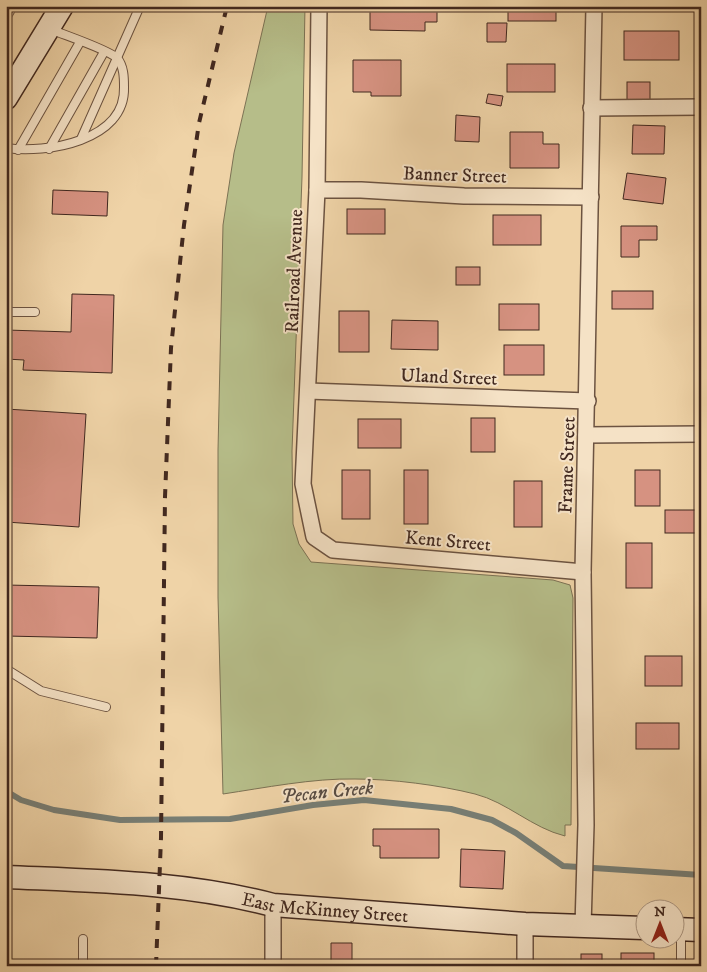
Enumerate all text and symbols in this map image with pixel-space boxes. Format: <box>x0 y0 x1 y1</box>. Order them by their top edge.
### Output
street label: Banner Street <box>403 162 507 189</box>
street label: Railroad Avenue <box>281 209 308 333</box>
street label: Uland Street <box>400 364 498 391</box>
street label: Frame Street <box>554 416 581 514</box>
street label: Kent Street <box>404 526 492 557</box>
water label: Pecan Creek <box>280 775 375 810</box>
street label: East McKinney Street <box>239 888 409 928</box>
north arrow <box>634 900 684 950</box>
text: N <box>654 903 666 921</box>

